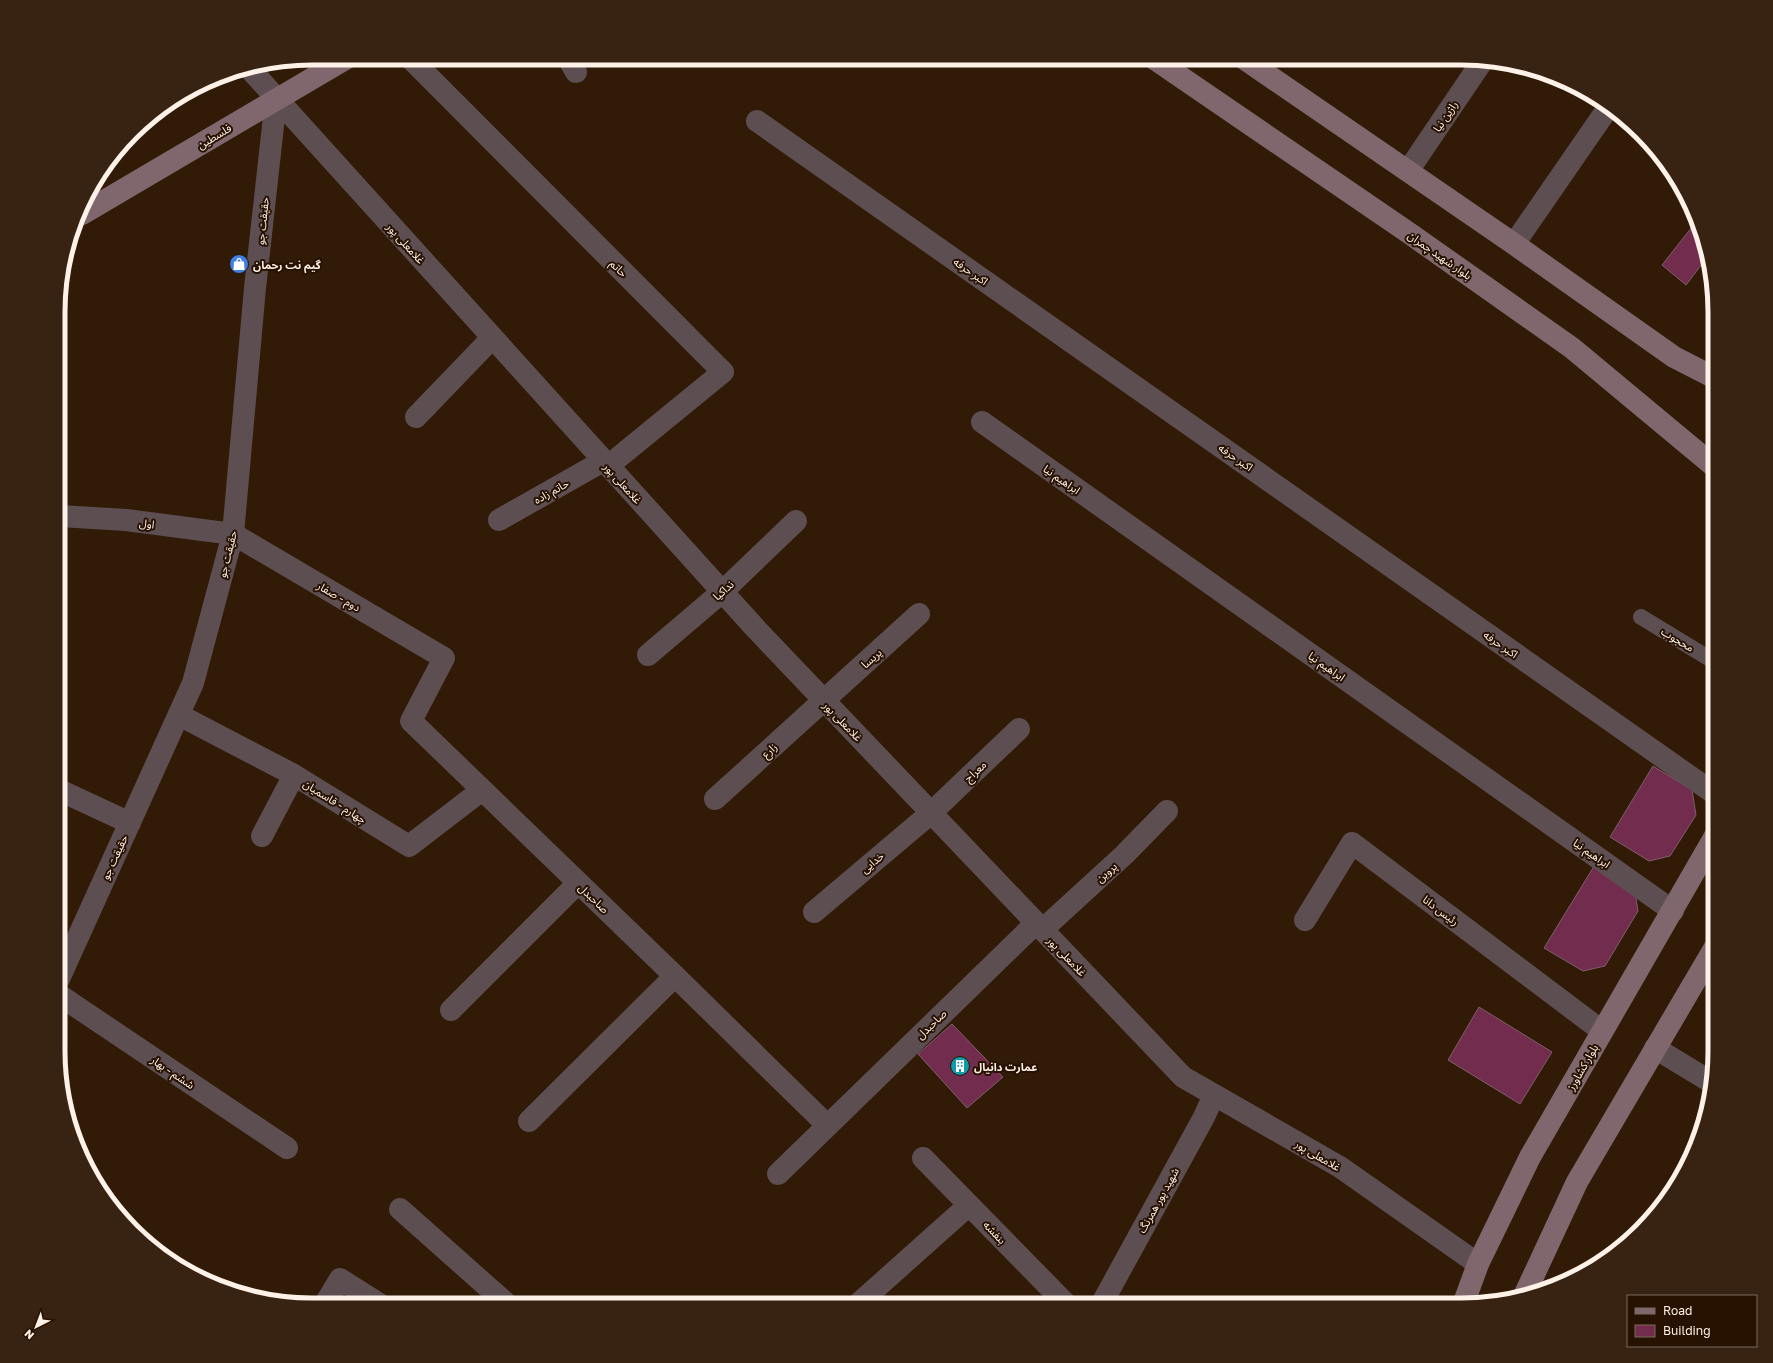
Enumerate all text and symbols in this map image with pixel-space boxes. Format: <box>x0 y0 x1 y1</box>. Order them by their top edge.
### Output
street label: راژین نیا <box>1430 98 1461 134</box>
street label: فلسطین <box>195 121 234 152</box>
street label: حقیقت جو <box>253 196 272 246</box>
street label: غلامعلی پور <box>382 219 428 268</box>
street label: بلوار شهید چمران <box>1404 228 1474 283</box>
shop icon: گیم نت رحمان <box>228 253 250 275</box>
street label: اکبر حرفه <box>951 255 991 288</box>
street label: حاتم <box>606 257 631 282</box>
place label: گیم نت رحمان <box>253 258 322 274</box>
street label: اکبر حرفه <box>1216 441 1256 474</box>
street label: غلامعلی پور <box>599 459 645 508</box>
street label: ابراهیم نیا <box>1039 462 1083 499</box>
street label: حاتم زاده <box>531 476 573 509</box>
street label: اول <box>138 516 155 531</box>
street label: حقیقت جو <box>215 529 240 579</box>
street label: نداکیا <box>710 577 737 603</box>
street label: دوم - صفار <box>313 578 363 615</box>
street label: محجوب <box>1659 624 1697 655</box>
street label: اکبر حرفه <box>1481 628 1521 661</box>
street label: پریسا <box>858 645 885 672</box>
street label: ابراهیم نیا <box>1304 649 1348 686</box>
street label: غلامعلی پور <box>819 698 865 745</box>
street label: زارع <box>759 740 781 762</box>
street label: معراج <box>961 757 990 786</box>
street label: چهارم - قاسمیان <box>300 776 369 828</box>
street label: حقیقت جو <box>98 832 131 882</box>
street label: ابراهیم نیا <box>1569 836 1613 873</box>
street label: خدایی <box>858 848 887 876</box>
street label: پروین <box>1093 859 1121 886</box>
street label: صاحبدل <box>575 881 612 916</box>
street label: رئیس دانا <box>1420 892 1461 929</box>
street label: غلامعلی پور <box>1043 933 1089 980</box>
street label: صاحبدل <box>913 1006 950 1042</box>
street label: بلوار کشاورز <box>1563 1042 1601 1094</box>
street label: ششم - بهار <box>146 1052 198 1094</box>
building icon: عمارت دانیال <box>949 1055 971 1077</box>
place label: عمارت دانیال <box>974 1060 1037 1074</box>
street label: غلامعلی پور <box>1291 1136 1343 1175</box>
street label: شهید پور همرنگ <box>1135 1165 1183 1236</box>
street label: بنفشه <box>980 1218 1009 1247</box>
legend <box>1627 1295 1757 1347</box>
text: Road <box>1663 1303 1692 1318</box>
north arrow <box>16 1307 56 1347</box>
text: Building <box>1663 1323 1711 1338</box>
text: N <box>22 1327 36 1342</box>

